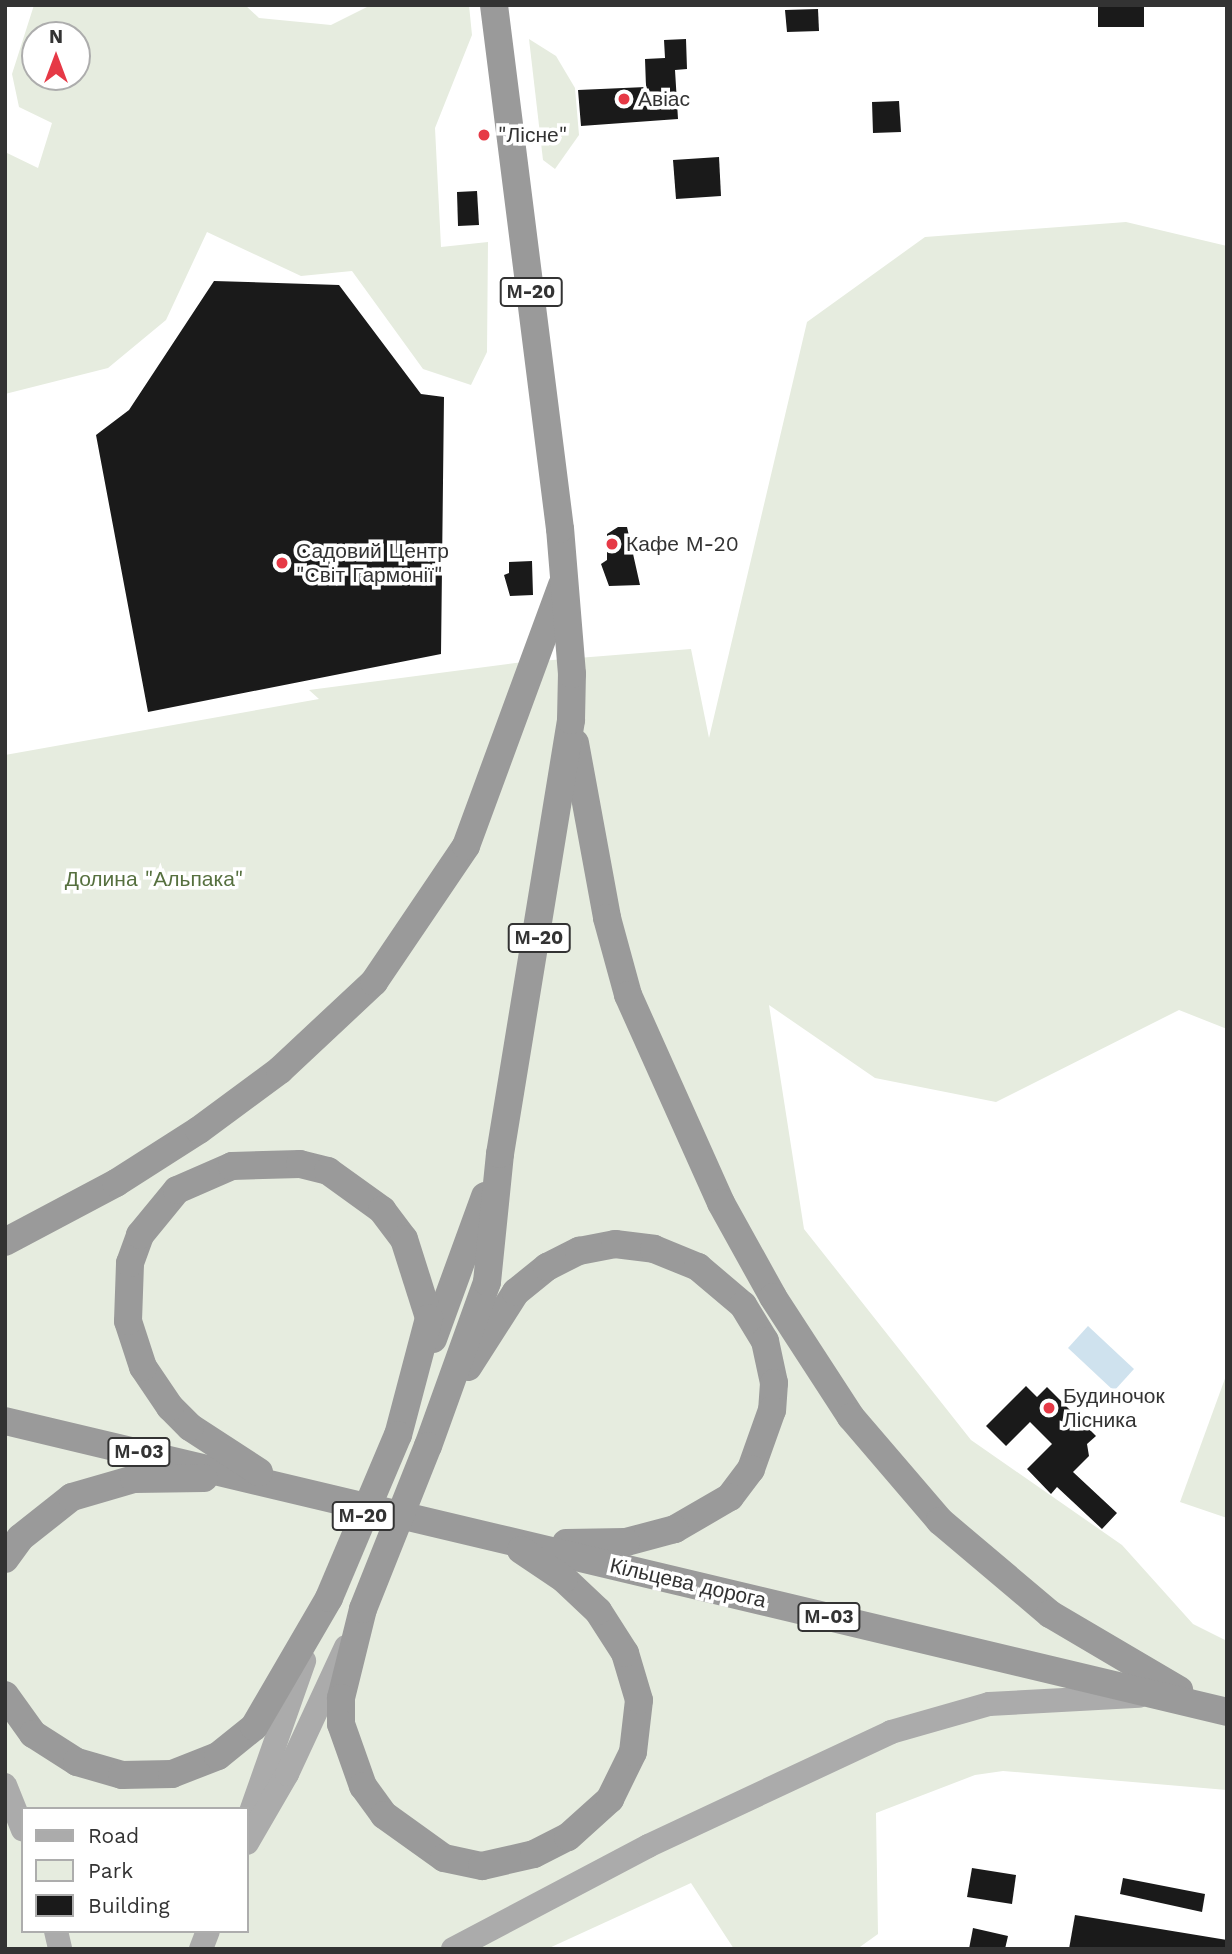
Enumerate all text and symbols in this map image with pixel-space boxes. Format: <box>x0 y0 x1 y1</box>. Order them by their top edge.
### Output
north arrow <box>21 21 91 91</box>
text: N <box>49 25 63 48</box>
place label: Авіас <box>638 86 690 112</box>
marker: Авіас <box>616 91 632 107</box>
place label: "Лісне" <box>498 122 567 148</box>
marker: "Лісне" <box>476 127 492 143</box>
road number: М-20 <box>500 276 562 308</box>
place label: Кафе М-20 <box>626 531 739 557</box>
marker: Кафе М-20 <box>604 536 620 552</box>
place label: Садовий Центр "Світ Гармонії" <box>296 538 449 588</box>
marker: Садовий Центр "Світ Гармонії" <box>274 555 290 571</box>
park label: Долина "Альпака" <box>65 866 243 892</box>
road number: М-20 <box>508 922 570 954</box>
place label: Будиночок Лісника <box>1063 1383 1165 1433</box>
marker: Будиночок Лісника <box>1041 1400 1057 1416</box>
road number: М-03 <box>106 1436 172 1468</box>
road number: М-20 <box>332 1500 394 1532</box>
street label: Кільцева дорога <box>607 1553 769 1613</box>
road number: М-03 <box>796 1602 862 1632</box>
legend <box>21 1807 248 1933</box>
text: Road <box>88 1823 139 1848</box>
text: Park <box>88 1858 133 1883</box>
text: Building <box>88 1893 170 1918</box>

